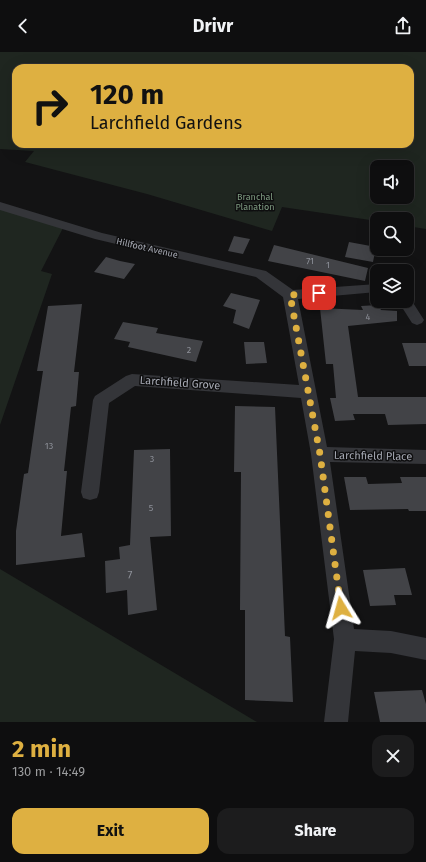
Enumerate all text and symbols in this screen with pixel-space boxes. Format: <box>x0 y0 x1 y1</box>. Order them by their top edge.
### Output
icon: back <box>12 15 34 37</box>
text: Drivr <box>193 15 233 37</box>
icon: share <box>392 15 414 37</box>
text: 120 m <box>90 78 164 111</box>
icon: right <box>24 80 76 132</box>
text: Larchfield Gardens <box>90 112 242 134</box>
map controls <box>370 160 414 308</box>
button: sound <box>370 160 414 204</box>
park label: Branchal Planation <box>235 192 275 212</box>
button: search <box>370 212 414 256</box>
street label: Hillfoot Avenue <box>115 236 179 260</box>
house number: 71 <box>306 256 314 266</box>
house number: 1 <box>326 260 330 270</box>
button: layers <box>370 264 414 308</box>
pin <box>302 276 336 310</box>
icon: arrive <box>308 282 330 304</box>
house number: 4 <box>366 312 371 322</box>
house number: 2 <box>187 345 191 355</box>
street label: Larchfield Grove <box>139 374 221 392</box>
house number: 13 <box>45 441 53 451</box>
street label: Larchfield Place <box>334 449 412 463</box>
house number: 3 <box>150 454 154 464</box>
house number: 5 <box>149 503 154 513</box>
house number: 7 <box>128 569 133 582</box>
position arrow <box>320 587 362 629</box>
text: 2 min <box>12 735 71 763</box>
button: close <box>372 735 414 777</box>
text: 130 m · 14:49 <box>12 764 85 779</box>
button: Exit <box>12 808 209 854</box>
button: Share <box>217 808 414 854</box>

